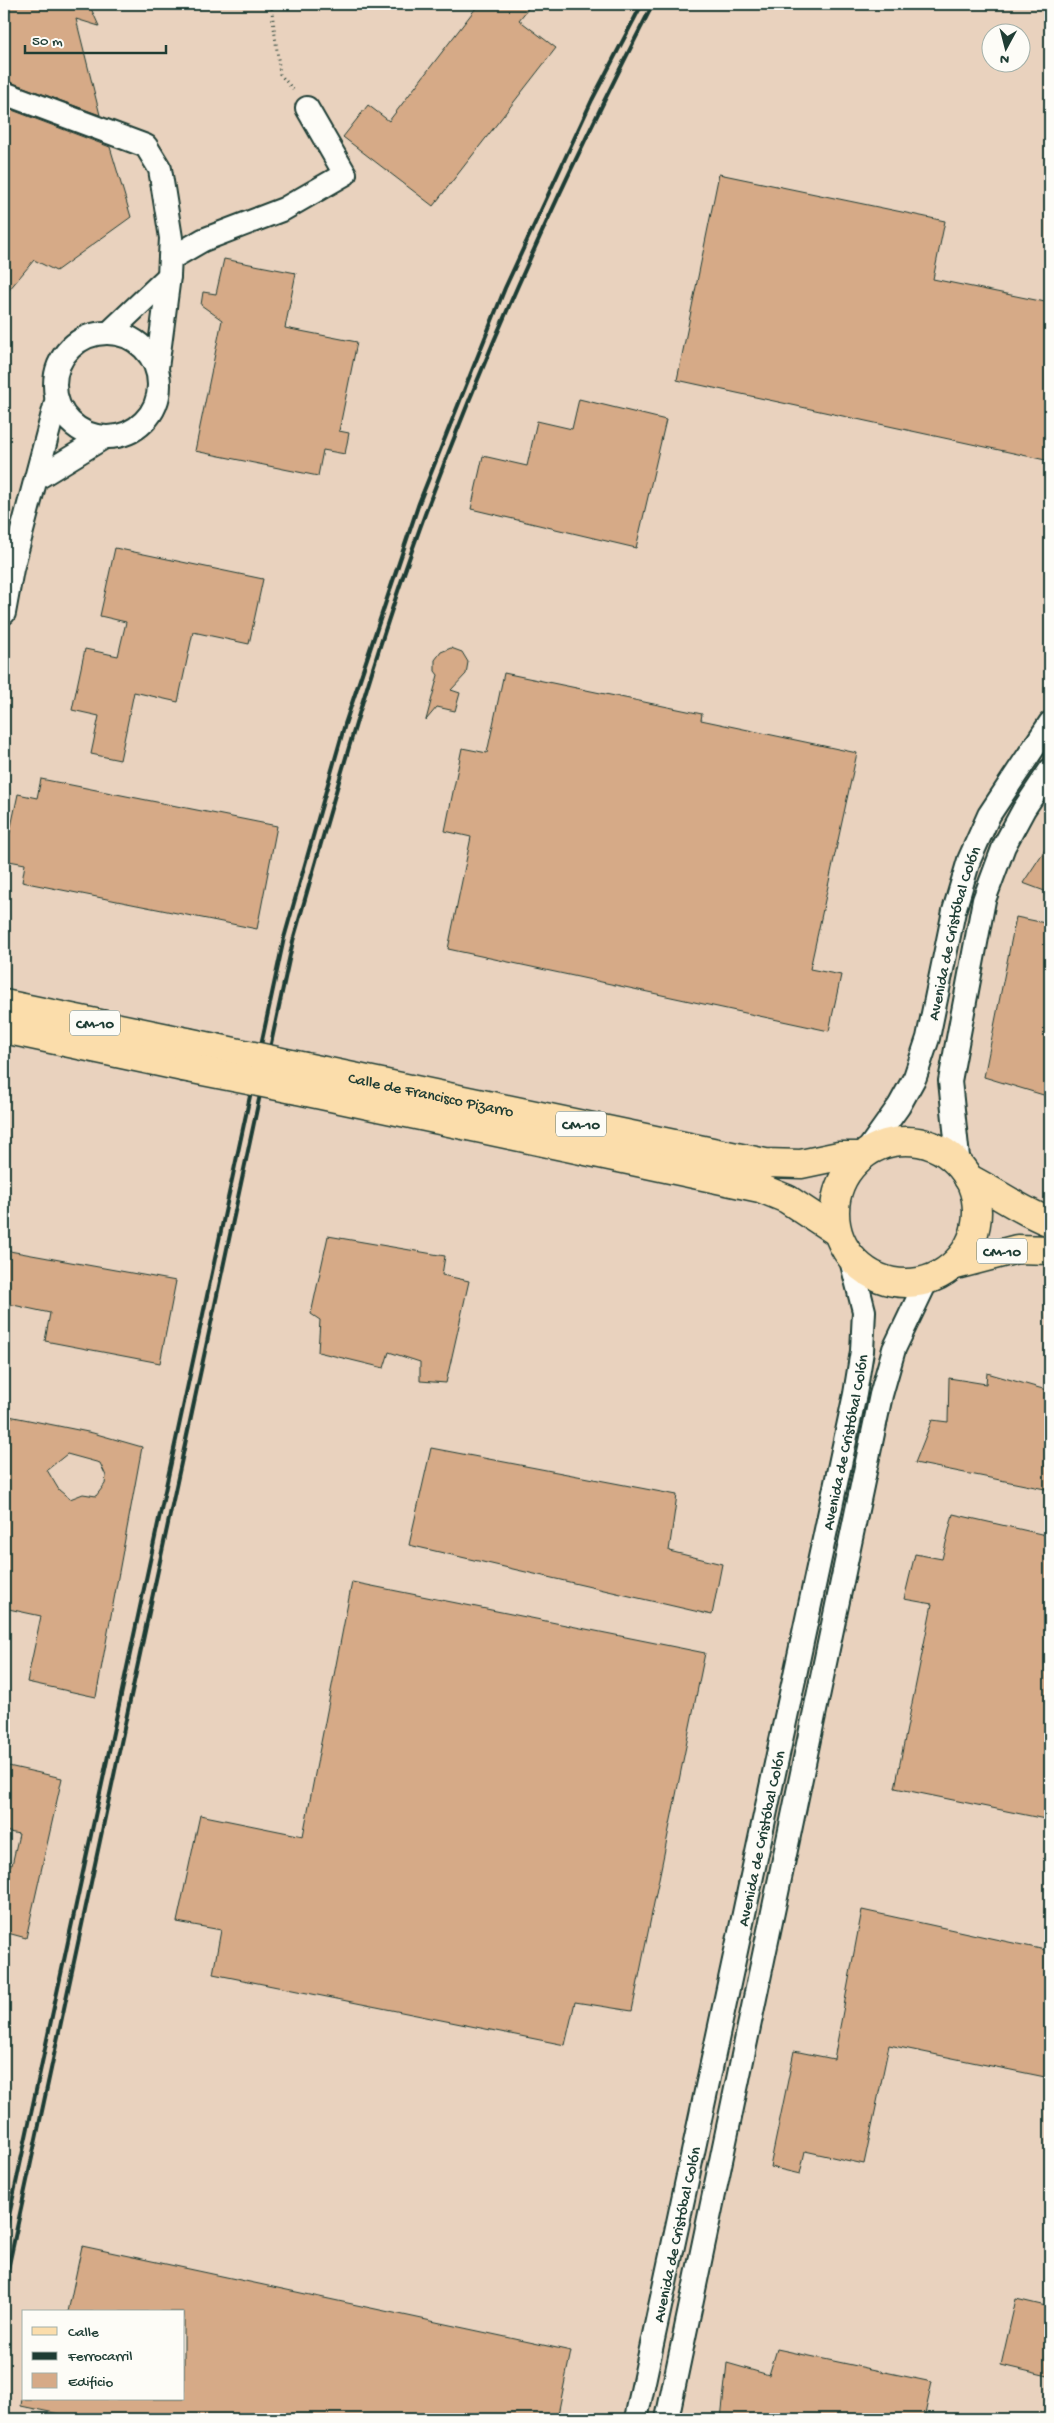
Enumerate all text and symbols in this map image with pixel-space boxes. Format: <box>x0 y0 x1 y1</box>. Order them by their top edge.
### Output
scale bar <box>25 22 166 54</box>
north arrow <box>982 22 1032 72</box>
text: 50 m <box>32 33 63 51</box>
text: N <box>999 49 1010 67</box>
street label: Avenida de Cristóbal Colón <box>926 844 987 1022</box>
road number: CM-10 <box>70 1010 120 1036</box>
street label: Calle de Francisco Pizarro <box>346 1070 515 1123</box>
road number: CM-10 <box>556 1112 606 1136</box>
road number: CM-10 <box>977 1238 1027 1264</box>
street label: Avenida de Cristóbal Colón <box>820 1353 874 1532</box>
street label: Avenida de Cristóbal Colón <box>736 1749 792 1928</box>
street label: Avenida de Cristóbal Colón <box>651 2145 707 2324</box>
legend <box>22 2310 185 2400</box>
text: Calle <box>68 2324 99 2342</box>
text: Ferrocarril <box>67 2348 132 2366</box>
text: Edificio <box>68 2374 114 2392</box>

